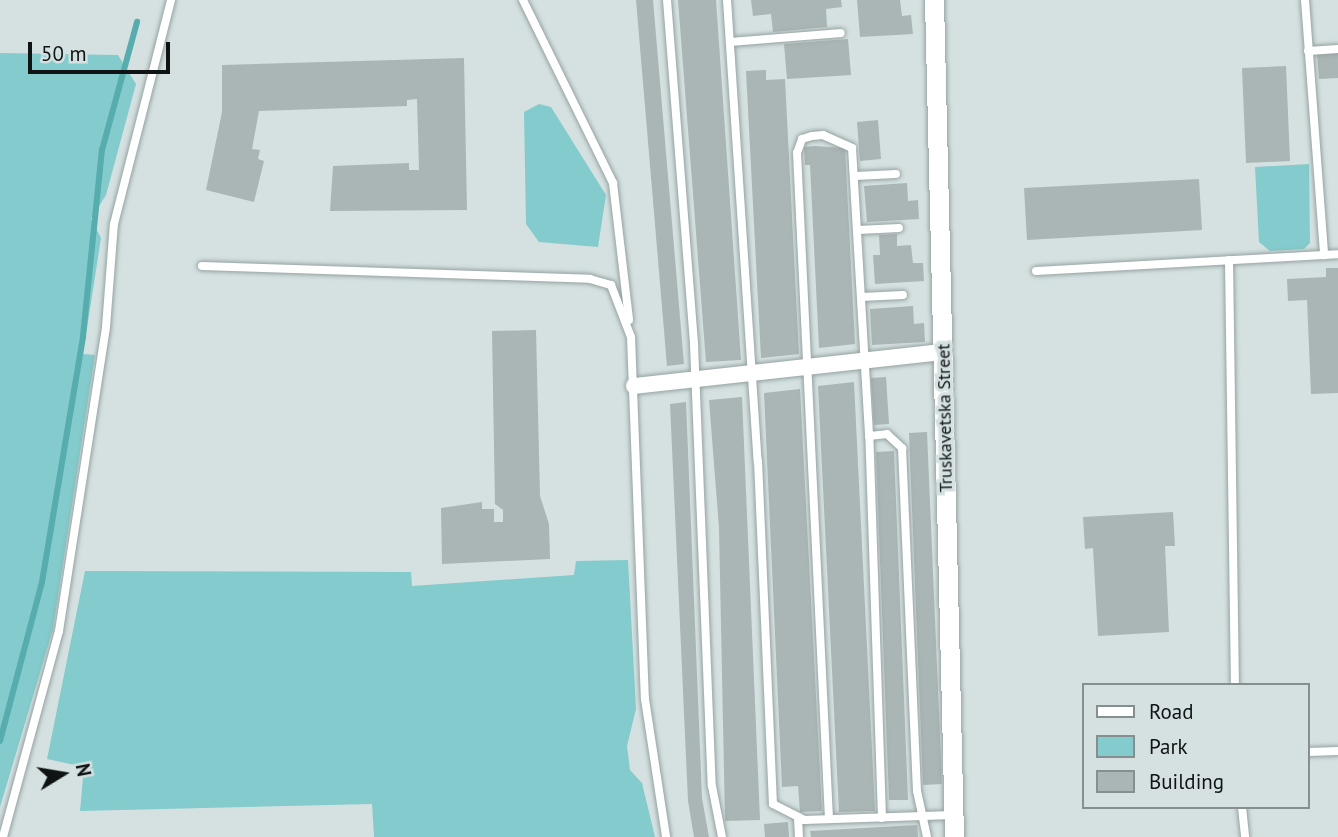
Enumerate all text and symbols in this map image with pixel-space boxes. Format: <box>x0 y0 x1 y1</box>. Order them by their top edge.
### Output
scale bar <box>32 28 173 72</box>
text: 50 m <box>41 40 87 67</box>
street label: Truskavetska Street <box>933 343 957 493</box>
legend <box>1082 683 1310 809</box>
text: Road <box>1149 698 1193 725</box>
text: Park <box>1149 733 1188 760</box>
north arrow <box>28 739 98 809</box>
text: N <box>71 762 97 778</box>
text: Building <box>1149 768 1224 795</box>

